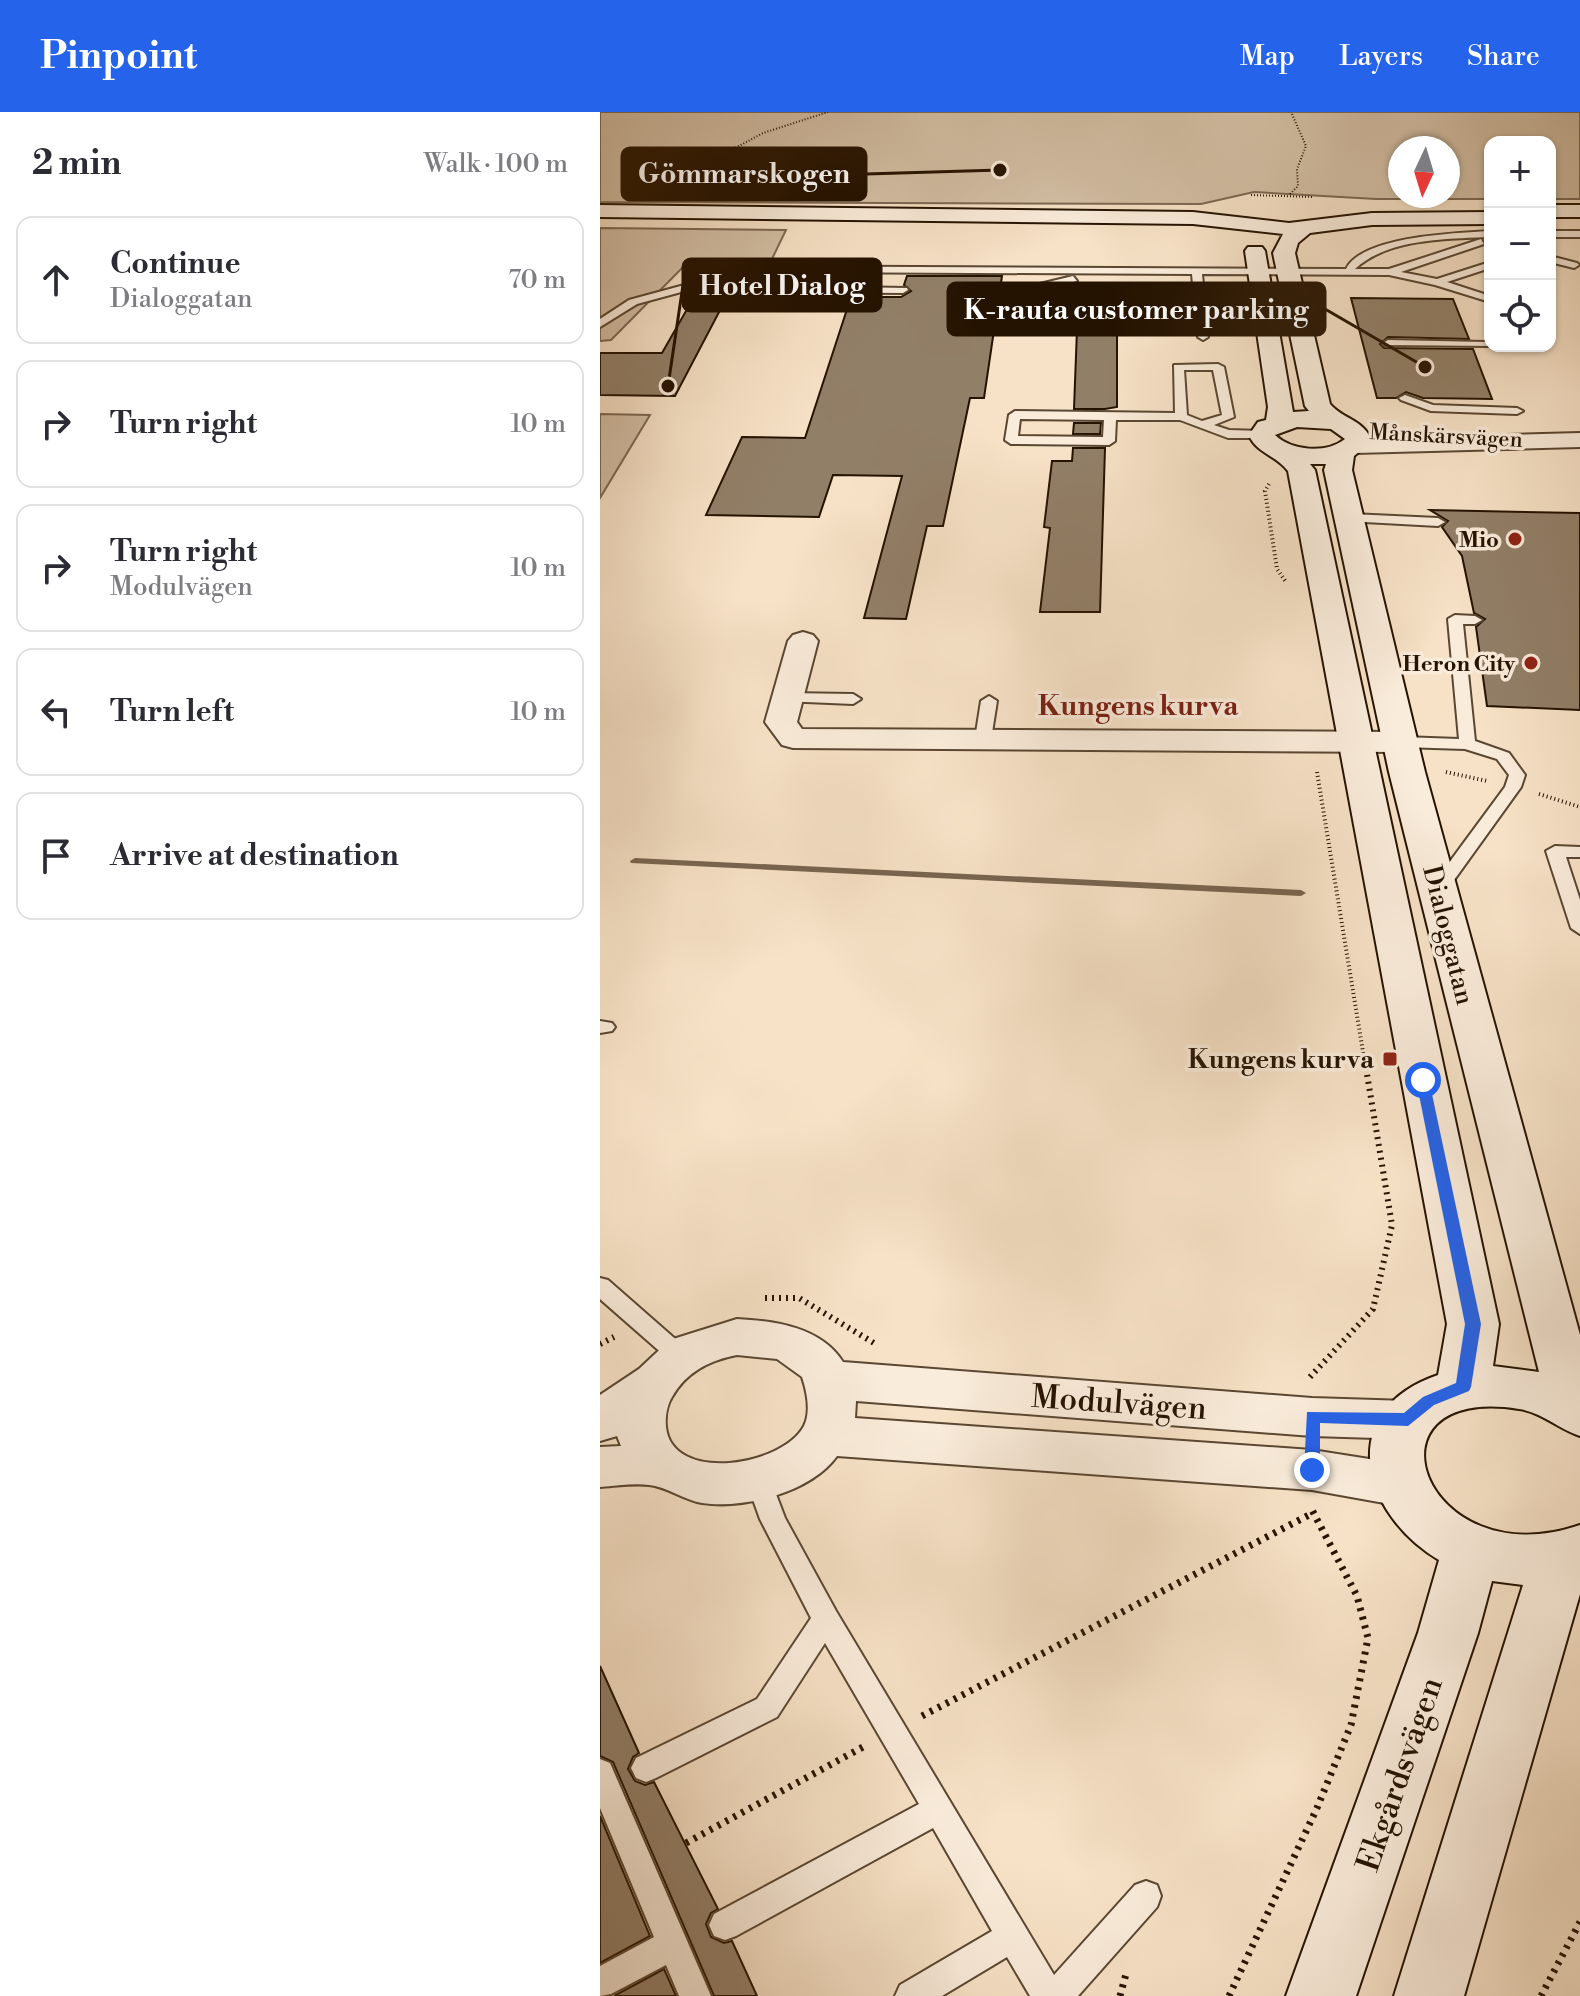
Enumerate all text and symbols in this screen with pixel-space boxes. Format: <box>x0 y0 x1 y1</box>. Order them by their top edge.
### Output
text: Pinpoint <box>40 33 197 80</box>
text: Map <box>1240 39 1295 74</box>
text: Layers <box>1339 39 1423 74</box>
text: Share <box>1467 39 1540 74</box>
north arrow <box>1388 136 1460 208</box>
map controls <box>1484 136 1556 352</box>
button: + <box>1484 136 1556 208</box>
text: 2 min <box>32 143 121 185</box>
text: Walk · 100 m <box>424 148 568 180</box>
callout: Gömmarskogen <box>622 148 866 200</box>
text: Gömmarskogen <box>638 157 850 192</box>
button: − <box>1484 208 1556 280</box>
text: Continue <box>110 245 241 283</box>
icon: ahead <box>34 258 78 302</box>
callout: Hotel Dialog <box>683 259 881 311</box>
text: 70 m <box>508 264 566 296</box>
text: Hotel Dialog <box>699 269 866 304</box>
button: locate <box>1484 280 1556 352</box>
text: Dialoggatan <box>110 283 253 315</box>
callout: K-rauta customer parking <box>948 283 1325 335</box>
text: K-rauta customer parking <box>963 293 1310 328</box>
icon: right <box>34 402 78 446</box>
text: Turn right <box>110 405 257 443</box>
text: 10 m <box>510 408 566 440</box>
street label: Månskärsvägen <box>1369 419 1523 454</box>
place label: Mio <box>1459 527 1499 554</box>
marker: Mio <box>1506 530 1524 548</box>
text: Turn right <box>110 533 257 571</box>
icon: right <box>34 546 78 590</box>
text: 10 m <box>510 552 566 584</box>
text: Modulvägen <box>110 571 253 603</box>
place label: Heron City <box>1403 651 1516 678</box>
marker: Heron City <box>1522 654 1540 672</box>
district label: Kungens kurva <box>1038 689 1239 724</box>
icon: left <box>34 690 78 734</box>
text: Turn left <box>110 693 234 731</box>
text: 10 m <box>510 696 566 728</box>
icon: arrive <box>34 834 78 878</box>
text: Arrive at destination <box>110 837 399 875</box>
street label: Dialoggatan <box>1415 862 1481 1008</box>
place label: Kungens kurva <box>1188 1044 1375 1076</box>
marker: Kungens kurva <box>1381 1050 1399 1068</box>
route start <box>1405 1062 1441 1098</box>
street label: Modulvägen <box>1030 1377 1208 1429</box>
route end <box>1294 1452 1330 1488</box>
street label: Ekgårdsvägen <box>1348 1672 1452 1877</box>

